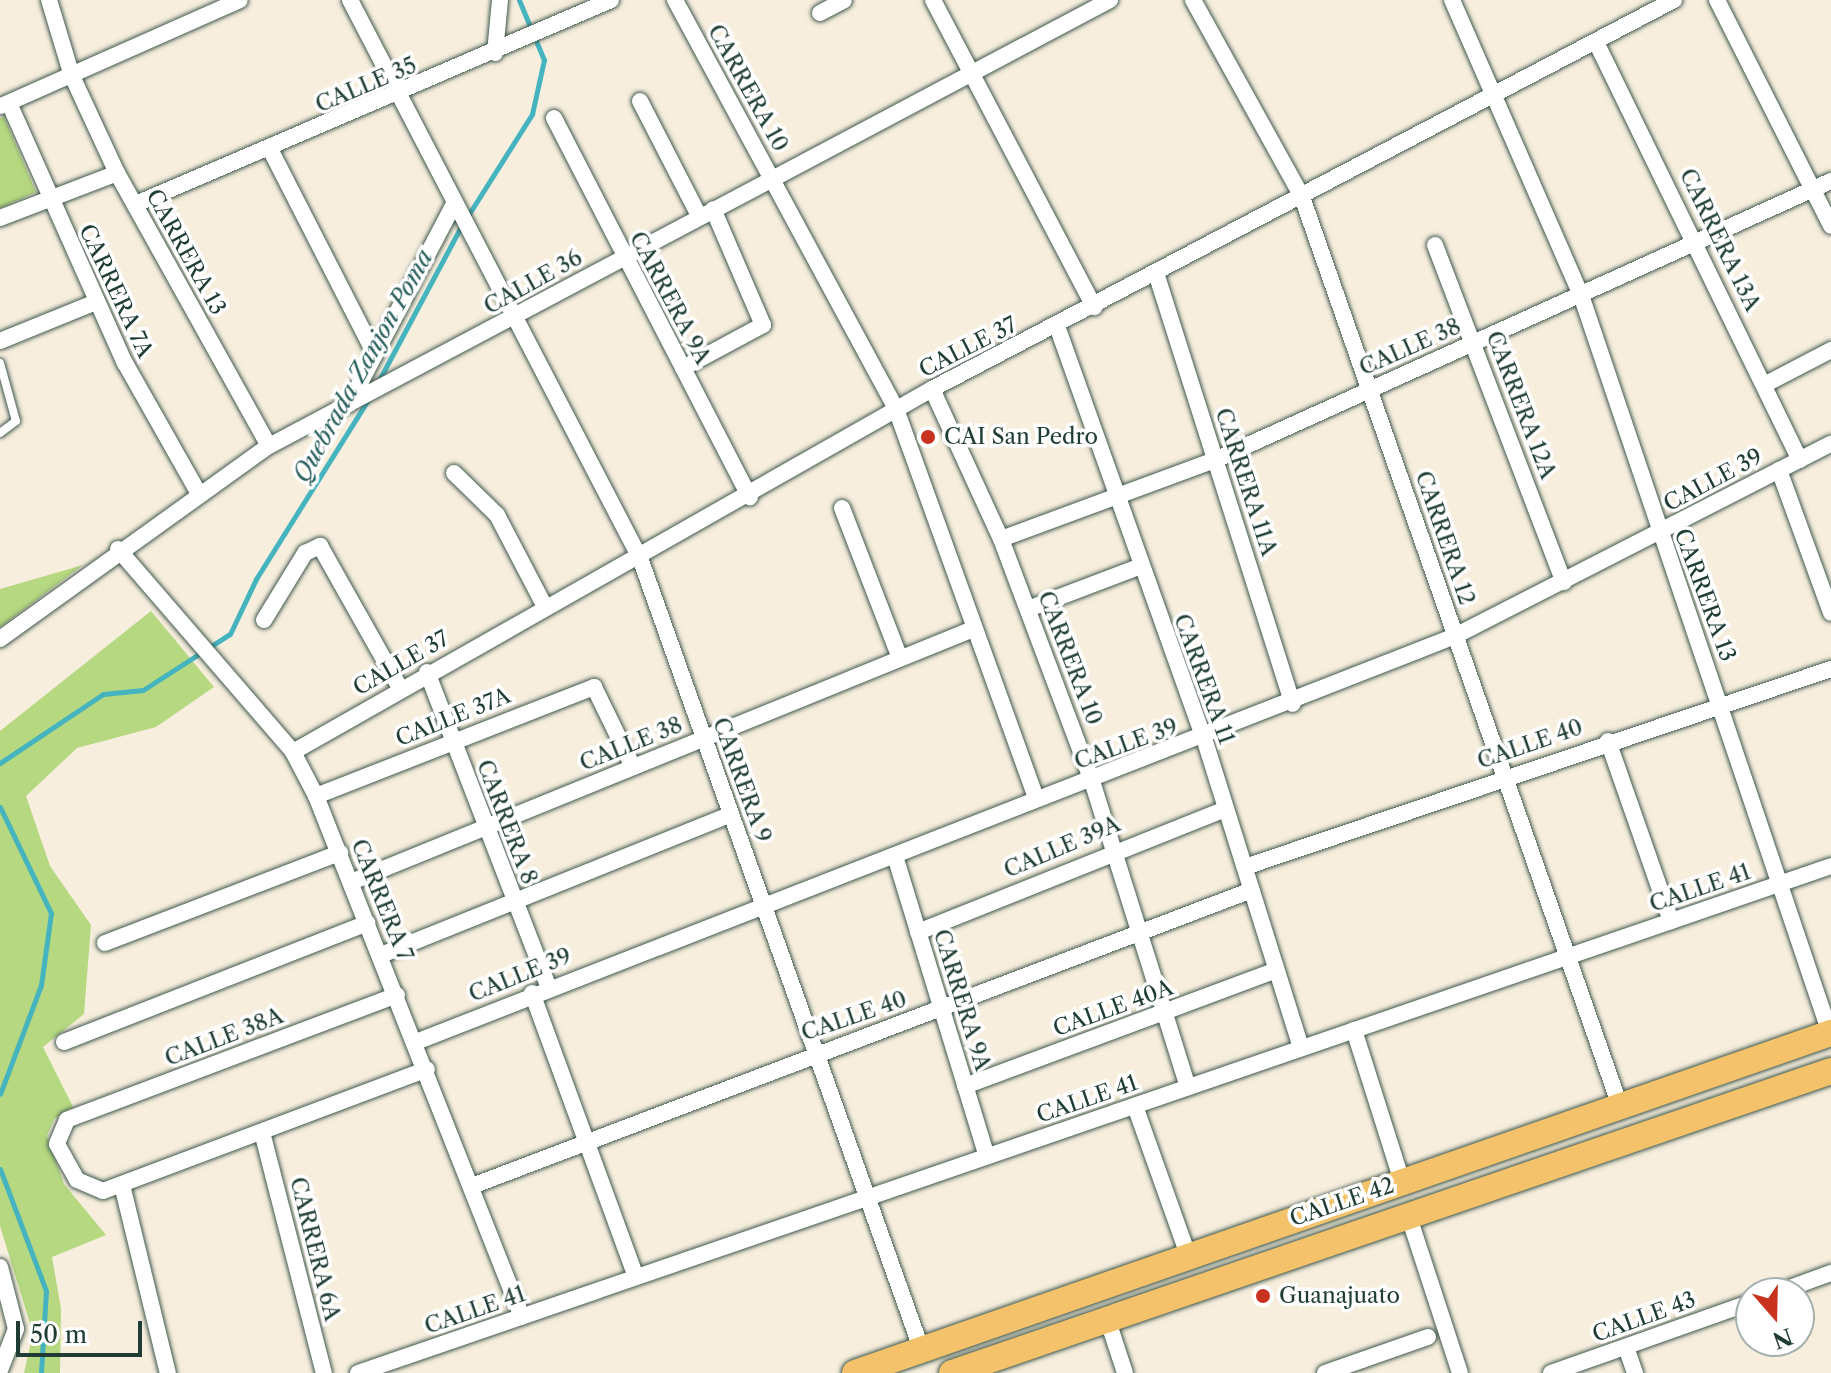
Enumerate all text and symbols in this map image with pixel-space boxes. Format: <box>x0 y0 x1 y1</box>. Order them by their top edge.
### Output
street label: CARRERA 10 <box>702 19 794 157</box>
street label: CALLE 35 <box>312 52 420 118</box>
street label: CARRERA 13A <box>1674 164 1766 316</box>
street label: CARRERA 13 <box>140 184 232 320</box>
street label: CARRERA 7A <box>73 220 159 362</box>
street label: CARRERA 9A <box>624 227 716 369</box>
water label: Quebrada Zanjon Poma <box>287 244 439 488</box>
street label: CALLE 36 <box>479 244 587 320</box>
street label: CALLE 37 <box>915 311 1021 383</box>
street label: CALLE 38 <box>1355 313 1465 381</box>
street label: CARRERA 12A <box>1481 327 1561 483</box>
street label: CARRERA 11A <box>1210 404 1282 560</box>
place label: CAI San Pedro <box>944 424 1098 450</box>
marker: CAI San Pedro <box>919 428 937 446</box>
street label: CALLE 39 <box>1659 443 1767 517</box>
street label: CARRERA 12 <box>1410 467 1480 609</box>
street label: CARRERA 13 <box>1669 525 1741 665</box>
street label: CARRERA 10 <box>1032 587 1108 729</box>
street label: CARRERA 11 <box>1168 610 1240 748</box>
street label: CALLE 37 <box>348 625 454 701</box>
street label: CALLE 37A <box>392 682 514 752</box>
street label: CALLE 38 <box>576 711 686 777</box>
street label: CALLE 39 <box>1071 713 1181 775</box>
street label: CARRERA 9 <box>707 714 777 846</box>
street label: CALLE 40 <box>1474 714 1586 774</box>
street label: CARRERA 8 <box>471 756 543 888</box>
street label: CALLE 39A <box>1000 811 1124 883</box>
street label: CARRERA 7 <box>345 835 419 965</box>
street label: CALLE 41 <box>1646 858 1754 918</box>
street label: CARRERA 9A <box>928 926 996 1074</box>
street label: CALLE 39 <box>465 943 575 1007</box>
street label: CALLE 40A <box>1049 974 1177 1042</box>
street label: CALLE 40 <box>798 986 910 1046</box>
street label: CALLE 38A <box>161 1002 287 1072</box>
street label: CALLE 41 <box>1033 1069 1141 1129</box>
street label: CALLE 42 <box>1286 1172 1398 1232</box>
street label: CARRERA 6A <box>284 1174 346 1324</box>
north arrow <box>1735 1277 1815 1357</box>
street label: CALLE 41 <box>421 1280 529 1340</box>
place label: Guanajuato <box>1279 1283 1400 1309</box>
street label: CALLE 43 <box>1589 1286 1699 1348</box>
marker: Guanajuato <box>1254 1287 1272 1305</box>
scale bar <box>20 1305 146 1355</box>
text: 50 m <box>30 1320 87 1349</box>
text: N <box>1769 1322 1796 1354</box>

